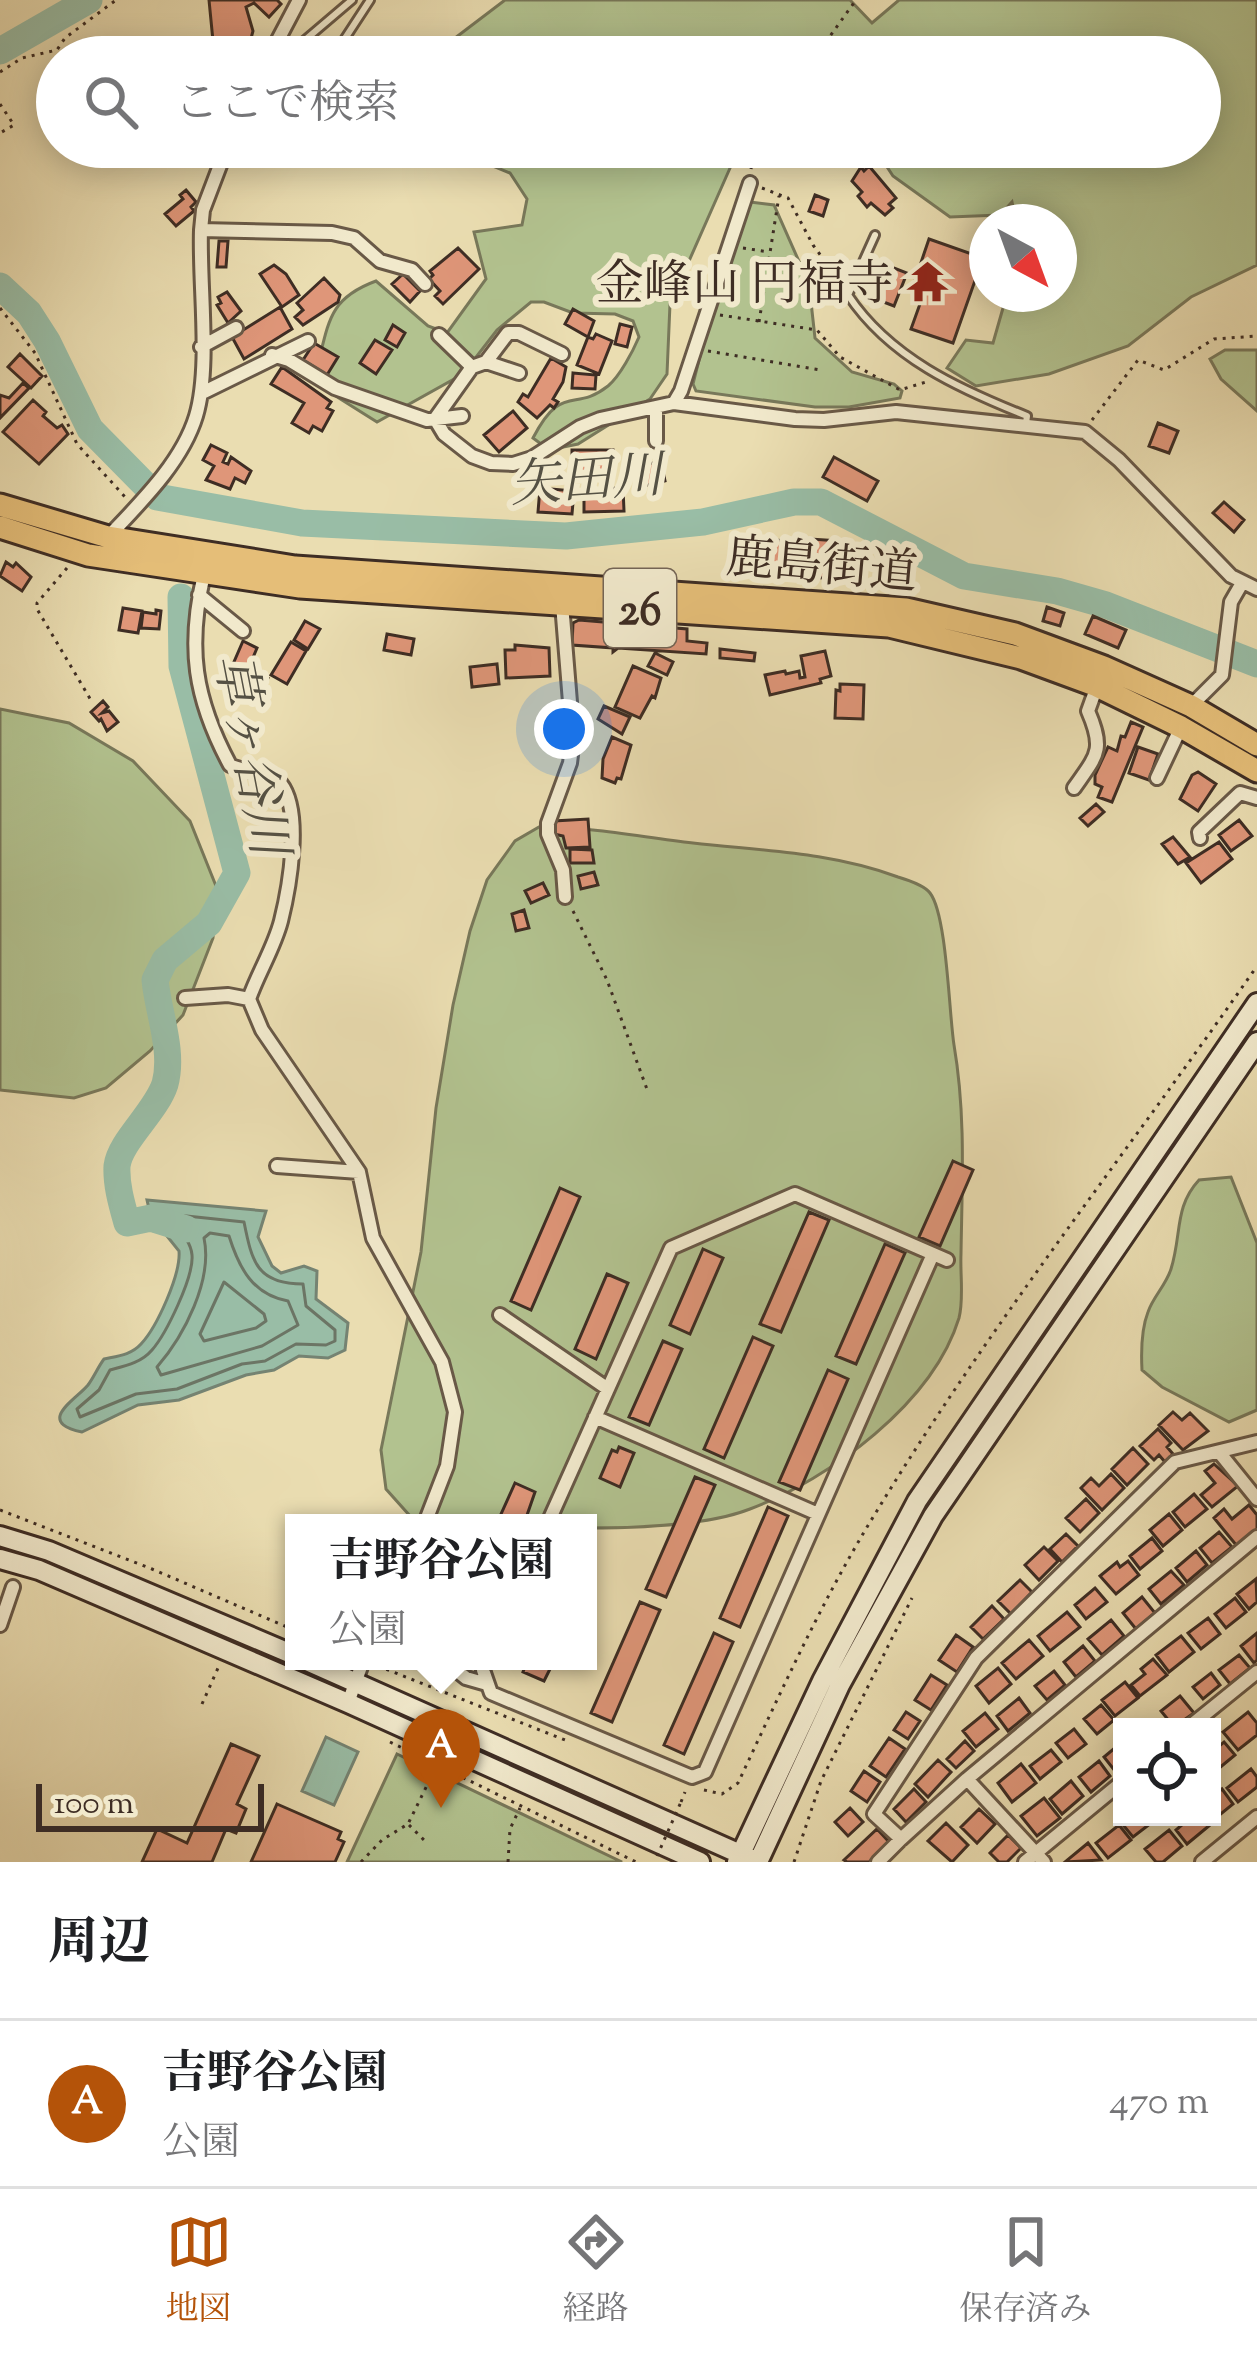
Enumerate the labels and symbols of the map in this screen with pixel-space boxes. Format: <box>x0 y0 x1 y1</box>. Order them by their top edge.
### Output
north arrow <box>969 204 1077 312</box>
place label: 金峰山 円福寺 <box>596 253 894 322</box>
temple icon: 金峰山 円福寺 <box>905 259 951 305</box>
water label: 矢田川 <box>508 441 670 525</box>
street label: 鹿島街道 <box>723 526 920 611</box>
road number: 26 <box>604 569 676 647</box>
water label: 草ヶ谷川 <box>192 648 304 867</box>
your location <box>534 699 594 759</box>
pin: A <box>402 1709 480 1808</box>
scale bar <box>36 1778 264 1831</box>

